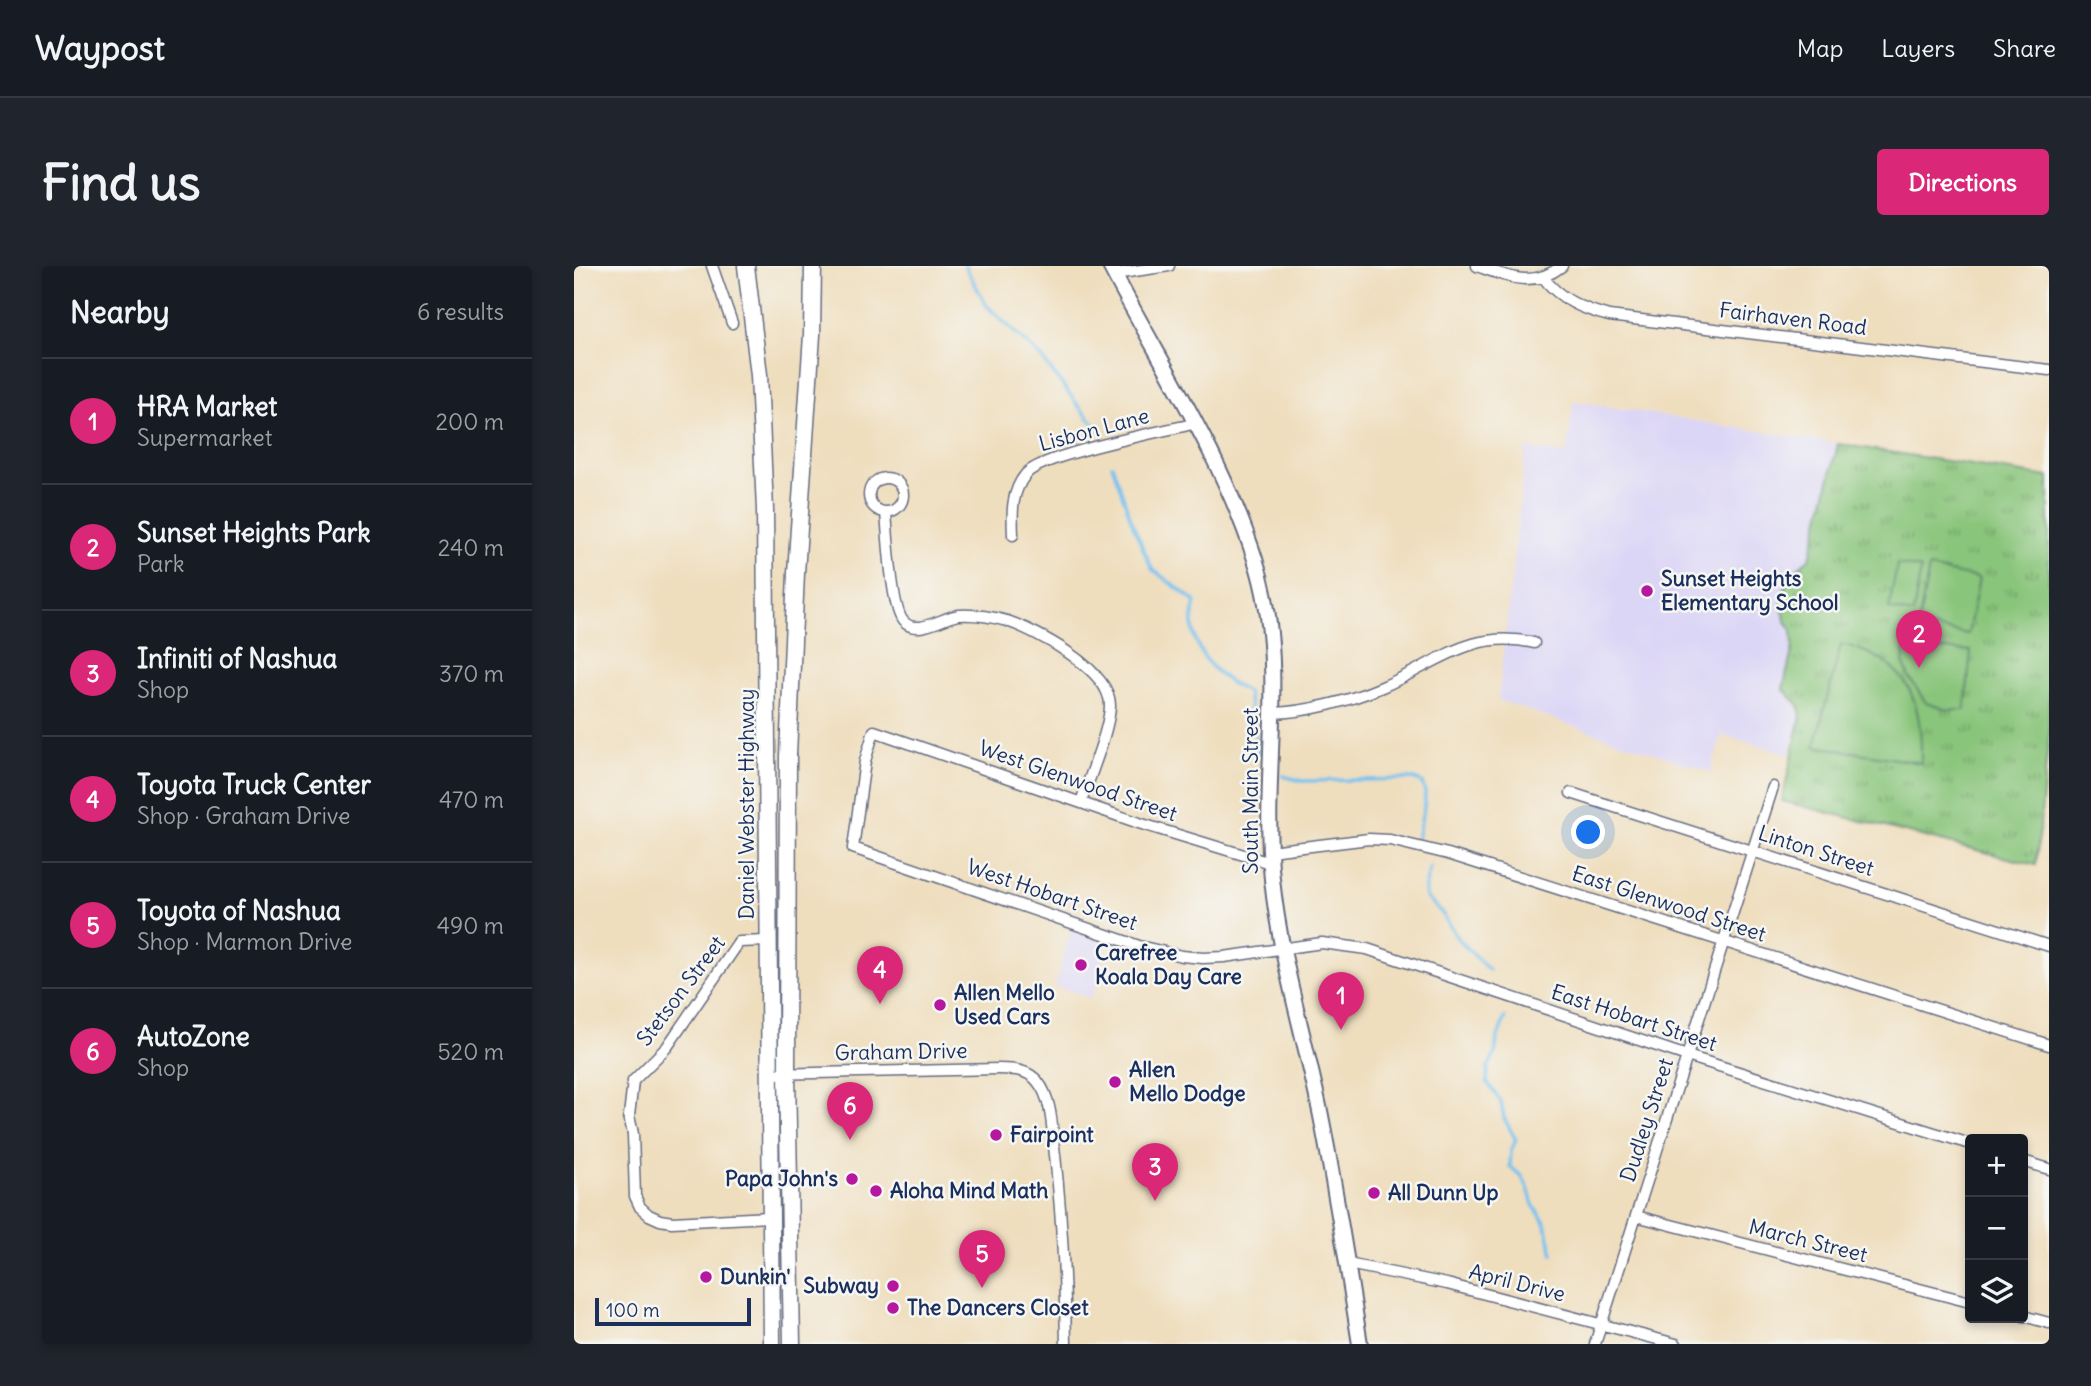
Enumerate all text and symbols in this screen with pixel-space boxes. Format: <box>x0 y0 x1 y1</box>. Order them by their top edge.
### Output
text: Waypost <box>35 27 165 69</box>
text: Map <box>1797 33 1843 63</box>
text: Layers <box>1881 33 1955 63</box>
text: Share <box>1993 33 2056 63</box>
button: Directions <box>1877 149 2049 215</box>
text: Find us <box>42 152 200 213</box>
text: Nearby <box>70 293 170 331</box>
street label: Fairhaven Road <box>1718 296 1868 341</box>
text: 6 results <box>417 297 504 326</box>
text: HRA Market <box>137 390 277 423</box>
street label: Lisbon Lane <box>1036 402 1152 457</box>
text: 1 <box>88 407 98 436</box>
text: 200 m <box>435 407 504 436</box>
text: Supermarket <box>137 423 273 452</box>
text: Sunset Heights Park <box>137 516 371 549</box>
text: 2 <box>87 533 99 562</box>
text: 240 m <box>438 533 504 562</box>
text: Park <box>137 549 185 578</box>
place label: Sunset Heights Elementary School <box>1661 565 1838 616</box>
marker: Sunset Heights Elementary School <box>1639 583 1655 599</box>
pin: 2 <box>1896 610 1942 668</box>
text: Infiniti of Nashua <box>137 642 337 675</box>
text: 3 <box>86 659 100 688</box>
text: 370 m <box>439 659 504 688</box>
text: Shop <box>137 675 189 704</box>
street label: Daniel Webster Highway <box>733 688 760 920</box>
street label: South Main Street <box>1237 708 1264 874</box>
street label: West Glenwood Street <box>975 734 1181 827</box>
text: Toyota Truck Center <box>137 768 371 801</box>
text: 4 <box>86 785 100 814</box>
text: 470 m <box>439 785 504 814</box>
text: Shop · Graham Drive <box>137 801 350 830</box>
your location <box>1571 815 1605 849</box>
street label: Linton Street <box>1755 819 1877 882</box>
street label: West Hobart Street <box>963 853 1141 936</box>
street label: East Glenwood Street <box>1569 859 1770 948</box>
text: Toyota of Nashua <box>137 894 341 927</box>
text: 5 <box>86 911 100 940</box>
text: 490 m <box>437 911 504 940</box>
text: Shop · Marmon Drive <box>137 927 352 956</box>
street label: Stetson Street <box>630 930 731 1051</box>
place label: Carefree Koala Day Care <box>1095 939 1242 990</box>
pin: 4 <box>857 946 903 1004</box>
marker: Carefree Koala Day Care <box>1073 957 1089 973</box>
pin: 1 <box>1318 972 1364 1030</box>
street label: East Hobart Street <box>1548 978 1721 1057</box>
place label: Allen Mello Used Cars <box>954 979 1055 1030</box>
marker: Allen Mello Used Cars <box>932 997 948 1013</box>
text: AutoZone <box>137 1020 250 1053</box>
text: 6 <box>86 1037 100 1066</box>
text: 520 m <box>437 1037 504 1066</box>
street label: Graham Drive <box>834 1037 968 1066</box>
text: Shop <box>137 1053 189 1082</box>
street label: Dudley Street <box>1614 1055 1679 1185</box>
place label: Allen Mello Dodge <box>1129 1056 1246 1107</box>
marker: Allen Mello Dodge <box>1107 1074 1123 1090</box>
pin: 6 <box>827 1082 873 1140</box>
place label: Fairpoint <box>1010 1121 1095 1148</box>
marker: Fairpoint <box>988 1127 1004 1143</box>
map controls <box>1965 1134 2028 1323</box>
button: + <box>1965 1134 2028 1197</box>
pin: 3 <box>1132 1143 1178 1201</box>
place label: Papa John's <box>725 1165 838 1192</box>
marker: Papa John's <box>844 1171 860 1187</box>
place label: Aloha Mind Math <box>890 1177 1048 1204</box>
place label: All Dunn Up <box>1388 1179 1499 1206</box>
marker: Aloha Mind Math <box>868 1183 884 1199</box>
marker: All Dunn Up <box>1366 1185 1382 1201</box>
button: − <box>1965 1197 2028 1260</box>
street label: March Street <box>1746 1213 1870 1268</box>
pin: 5 <box>959 1230 1005 1288</box>
street label: April Drive <box>1466 1258 1568 1307</box>
button: layers <box>1965 1260 2028 1323</box>
place label: Dunkin' <box>720 1263 791 1290</box>
marker: Dunkin' <box>698 1269 714 1285</box>
place label: Subway <box>803 1272 879 1299</box>
marker: Subway <box>885 1278 901 1294</box>
place label: The Dancers Closet <box>907 1294 1089 1321</box>
scale bar <box>595 1295 751 1327</box>
text: 100 m <box>606 1298 660 1322</box>
marker: The Dancers Closet <box>885 1300 901 1316</box>

